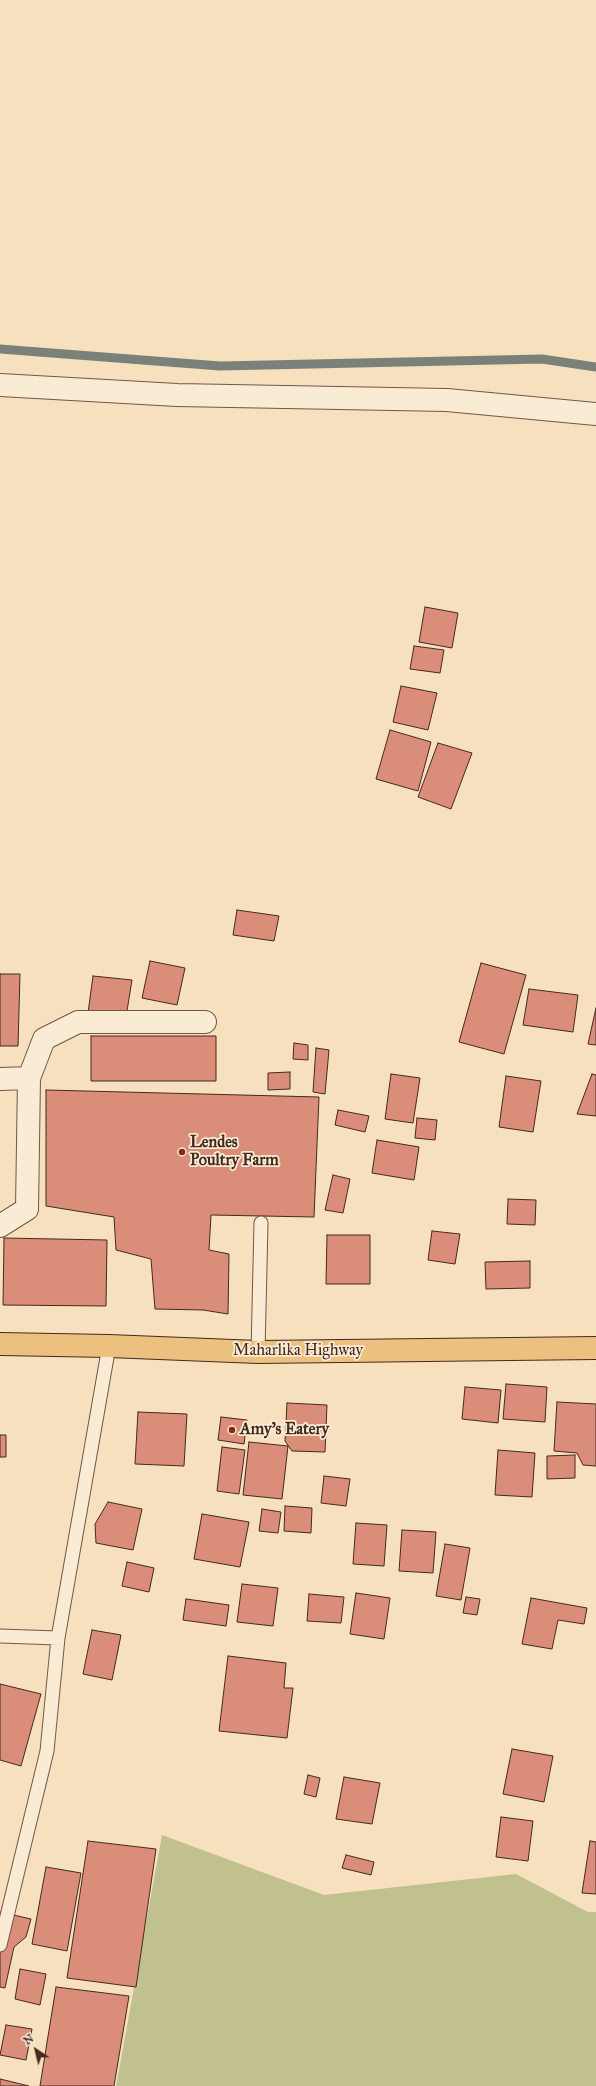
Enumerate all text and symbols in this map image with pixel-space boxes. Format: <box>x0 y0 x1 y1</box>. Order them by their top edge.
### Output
place label: Lendes Poultry Farm <box>190 1133 279 1171</box>
marker: Lendes Poultry Farm <box>177 1147 187 1157</box>
street label: Maharlika Highway <box>233 1341 363 1361</box>
place label: Amy's Eatery <box>240 1420 329 1440</box>
marker: Amy's Eatery <box>227 1425 237 1435</box>
north arrow <box>16 2030 56 2070</box>
text: N <box>21 2032 36 2048</box>

